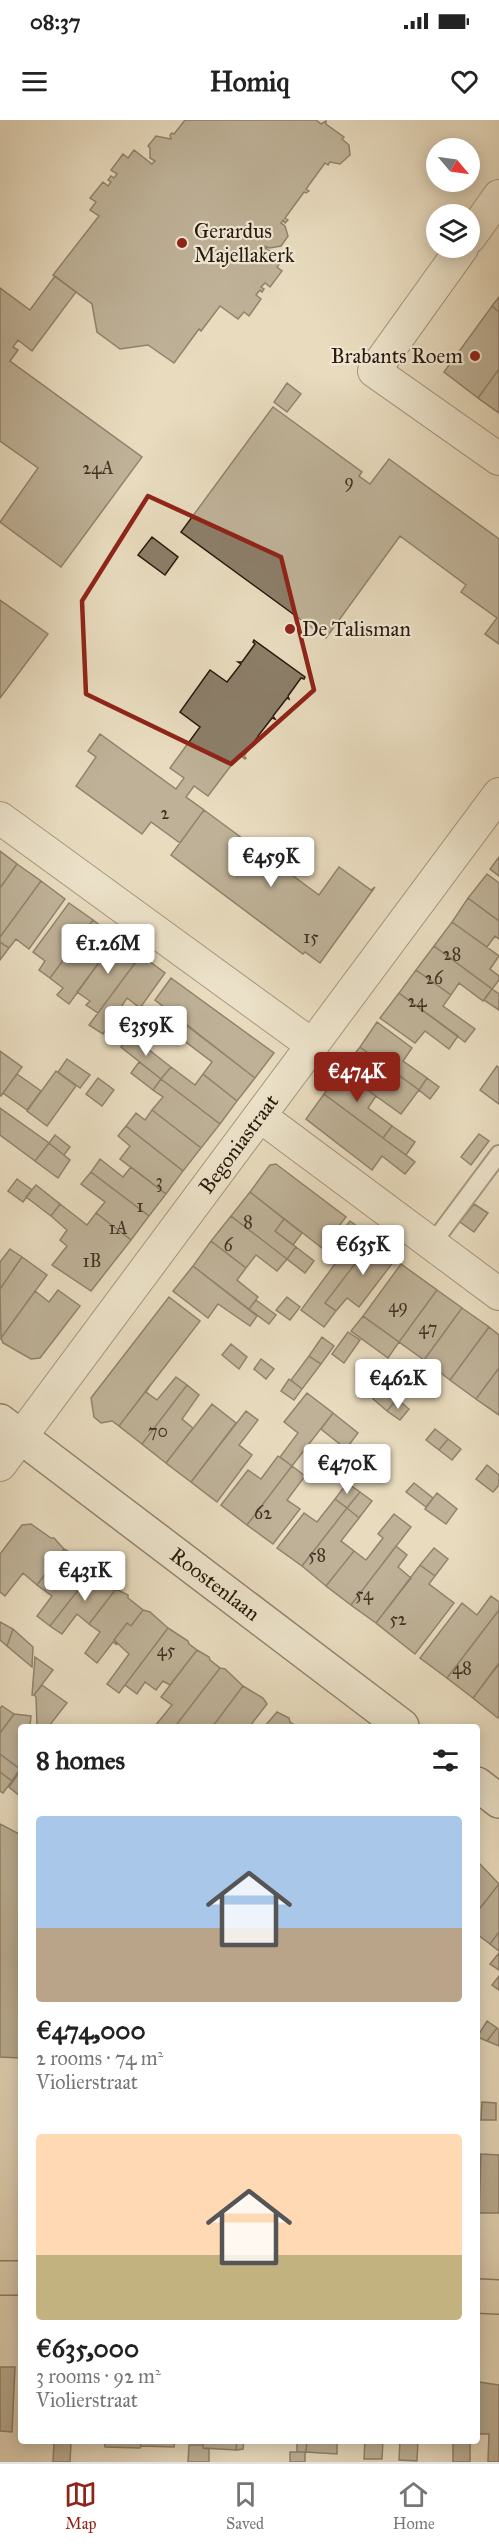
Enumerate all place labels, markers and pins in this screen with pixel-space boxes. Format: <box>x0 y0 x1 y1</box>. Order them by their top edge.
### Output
place label: Gerardus Majellakerk <box>194 218 295 268</box>
marker: Gerardus Majellakerk <box>175 236 189 250</box>
place label: Brabants Roem <box>331 343 463 369</box>
marker: Brabants Roem <box>468 349 482 363</box>
place label: De Talisman <box>302 616 411 642</box>
marker: De Talisman <box>283 622 297 636</box>
pin: €459K <box>229 837 313 888</box>
pin: €1.26M <box>59 924 157 975</box>
pin: €359K <box>104 1006 188 1057</box>
pin: €474K <box>315 1052 399 1103</box>
pin: €635K <box>321 1225 405 1276</box>
pin: €462K <box>356 1359 440 1410</box>
pin: €470K <box>305 1444 389 1495</box>
pin: €431K <box>43 1551 127 1602</box>

